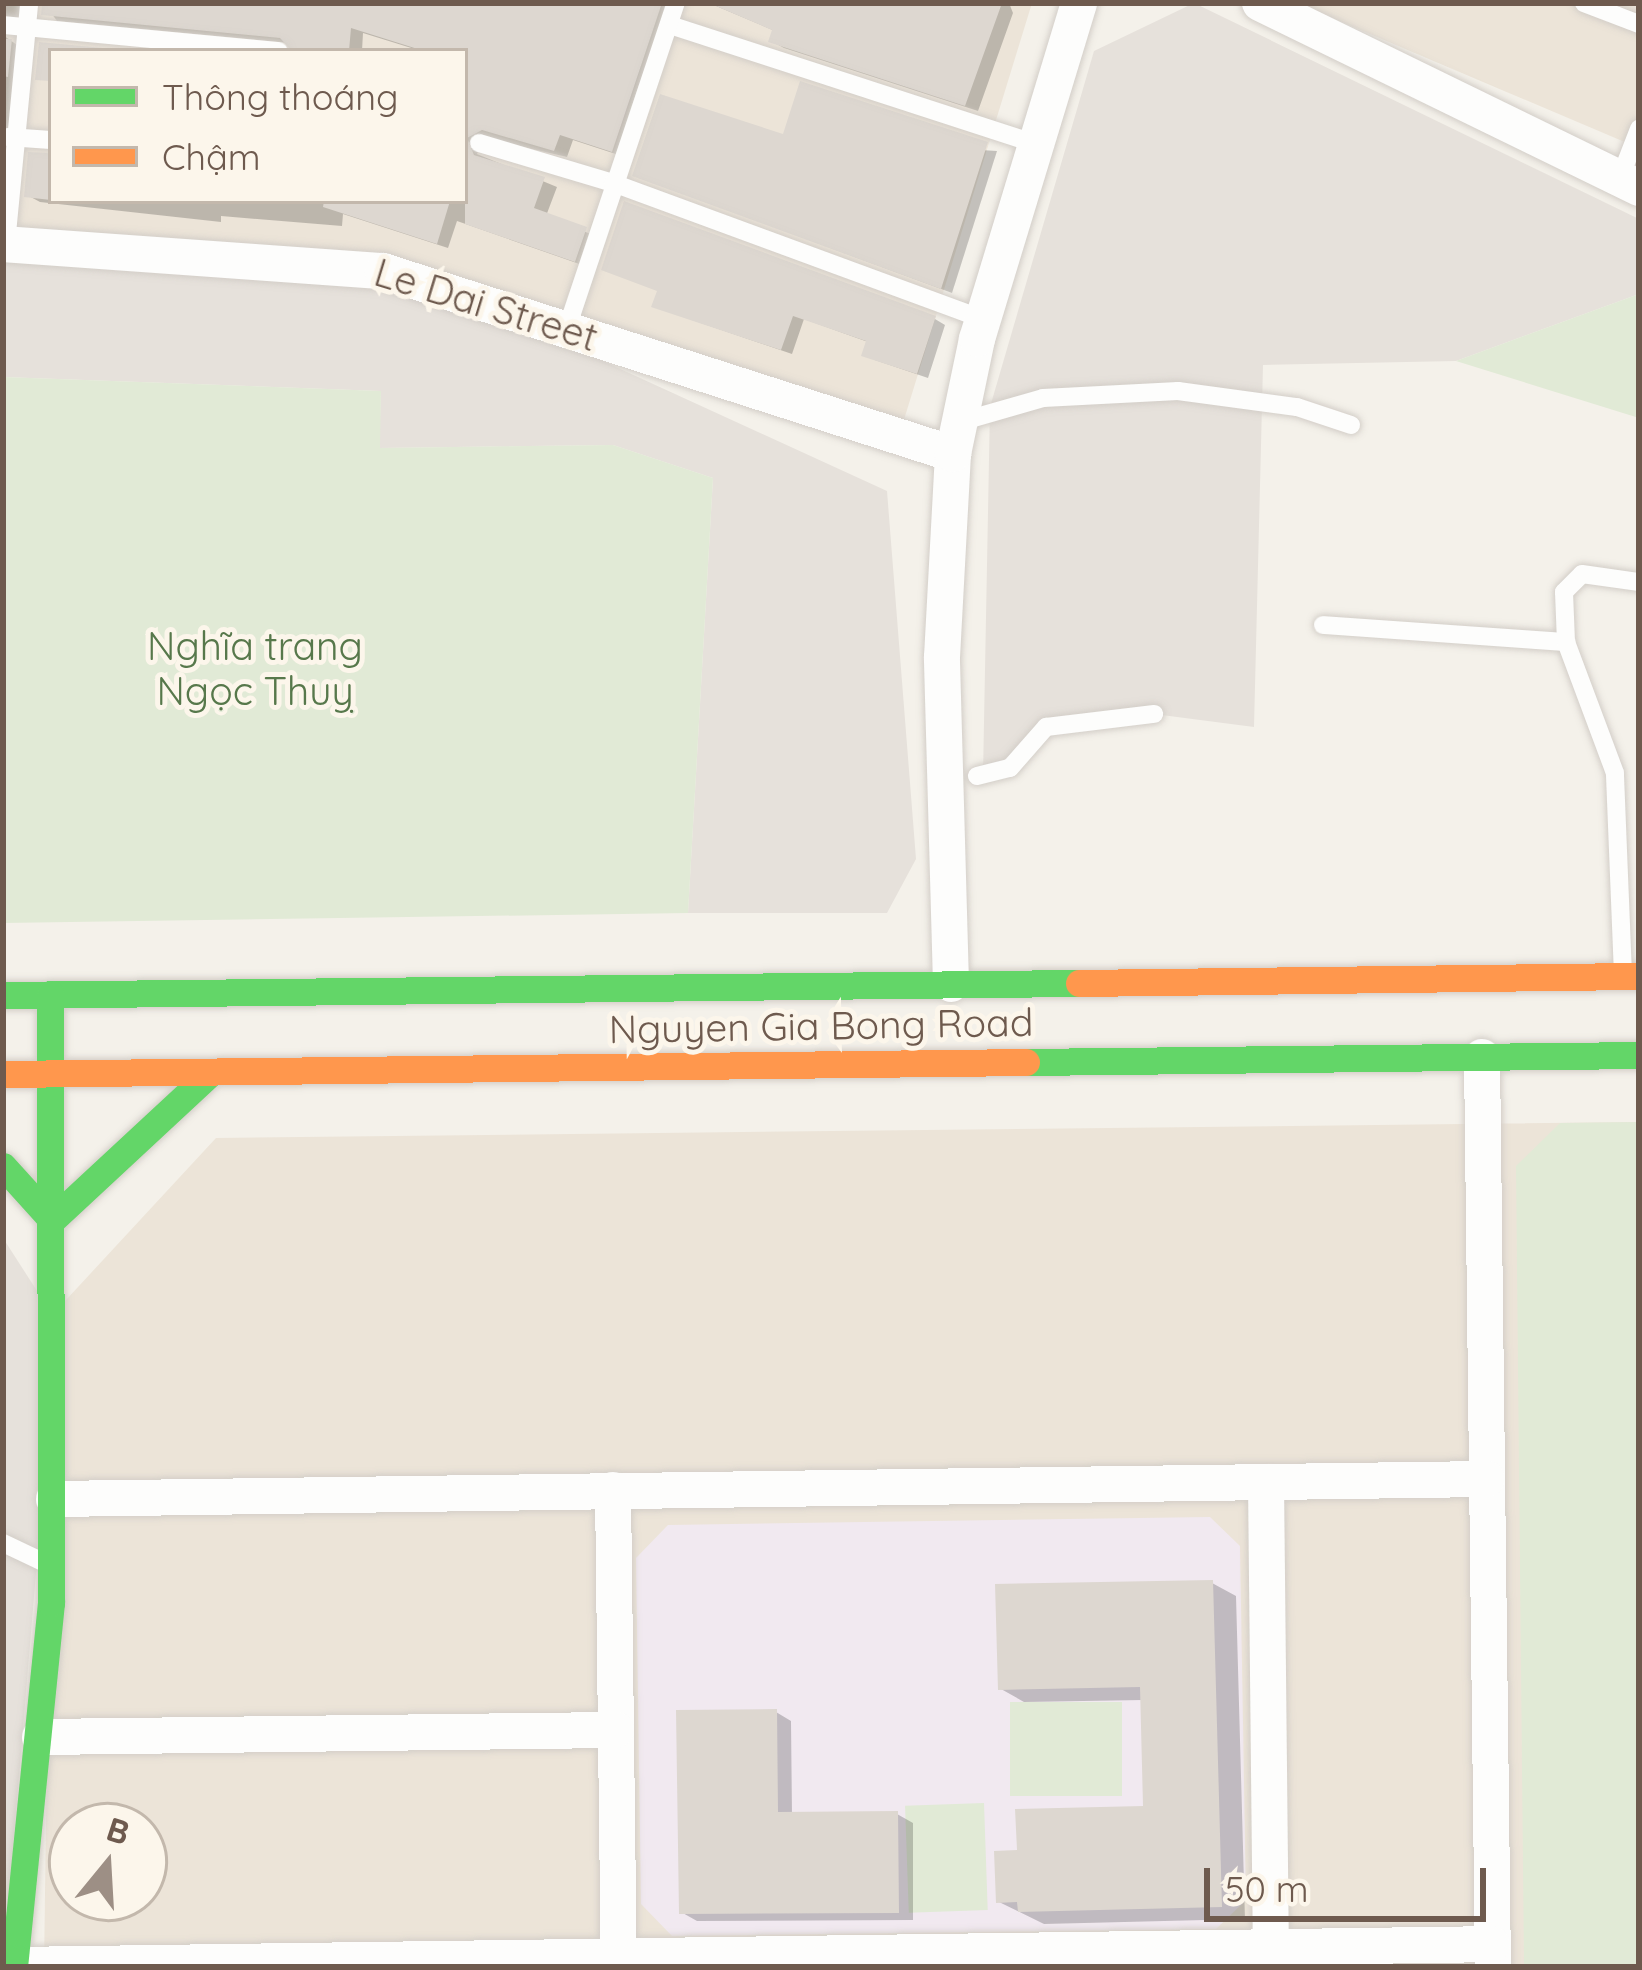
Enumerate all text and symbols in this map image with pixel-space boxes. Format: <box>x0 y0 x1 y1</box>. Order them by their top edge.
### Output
legend <box>48 48 468 204</box>
text: Thông thoáng <box>162 74 399 119</box>
text: Chậm <box>162 134 261 179</box>
street label: Le Dai Street <box>369 249 603 361</box>
park label: Nghĩa trang Ngọc Thuỵ <box>147 624 363 715</box>
street label: Nguyen Gia Bong Road <box>608 999 1034 1053</box>
north arrow <box>48 1802 168 1922</box>
text: B <box>102 1807 135 1853</box>
scale bar <box>1210 1844 1492 1918</box>
text: 50 m <box>1225 1866 1309 1911</box>

